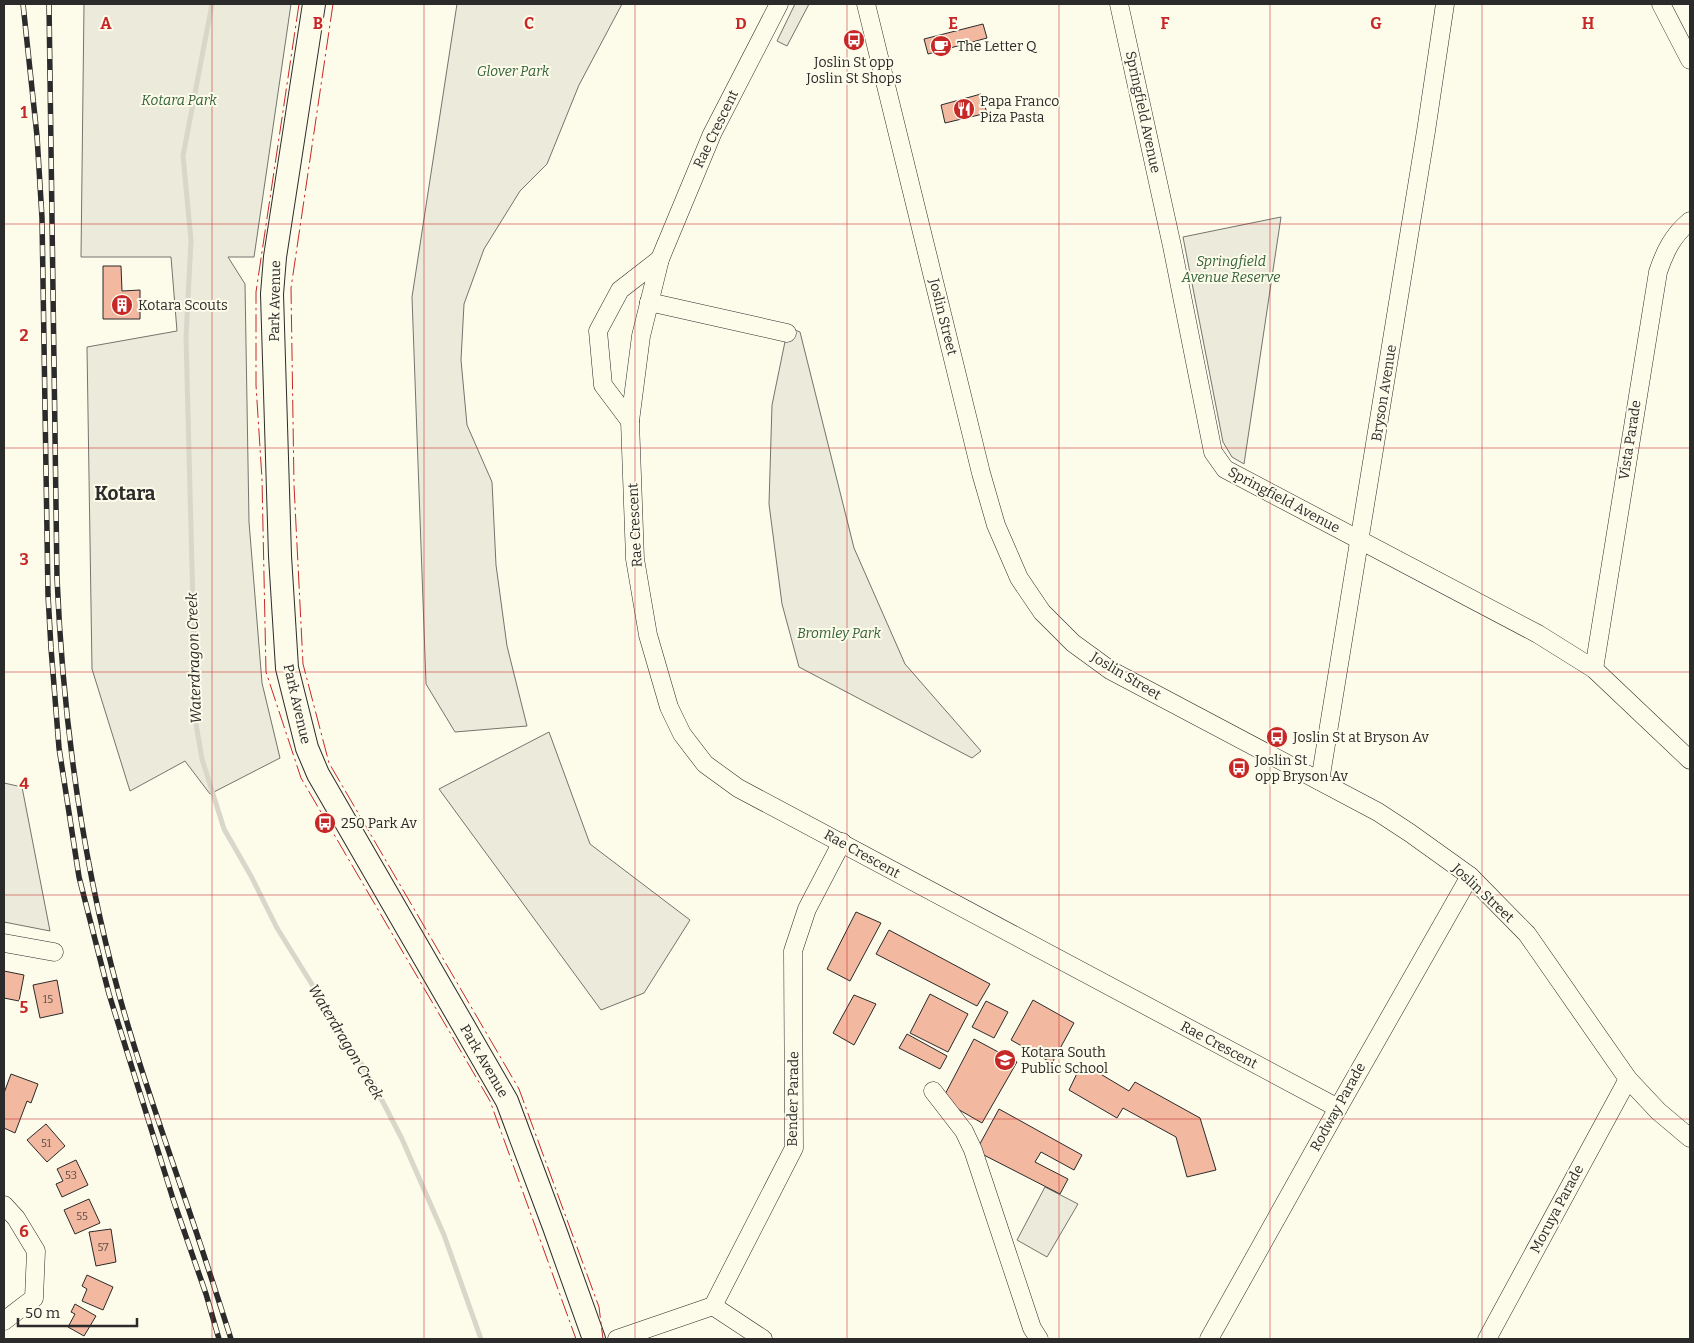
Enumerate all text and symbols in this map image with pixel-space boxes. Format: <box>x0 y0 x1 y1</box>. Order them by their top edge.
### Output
text: A <box>100 14 112 33</box>
text: B <box>313 14 323 33</box>
text: C <box>524 14 534 33</box>
text: D <box>735 14 747 33</box>
text: E <box>948 14 958 33</box>
text: F <box>1161 14 1170 33</box>
text: G <box>1370 14 1382 33</box>
text: H <box>1582 14 1595 33</box>
bus stop icon: Joslin St opp Joslin St Shops <box>842 28 866 52</box>
cafe icon: The Letter Q <box>929 34 953 58</box>
place label: The Letter Q <box>957 38 1038 55</box>
street label: Springfield Avenue <box>1122 49 1164 175</box>
place label: Joslin St opp Joslin St Shops <box>805 54 902 87</box>
park label: Glover Park <box>477 63 550 80</box>
street label: Rae Crescent <box>690 87 742 171</box>
park label: Kotara Park <box>141 92 217 109</box>
place label: Papa Franco Piza Pasta <box>980 93 1059 126</box>
restaurant icon: Papa Franco Piza Pasta <box>952 97 976 121</box>
text: 1 <box>21 103 28 122</box>
park label: Springfield Avenue Reserve <box>1181 253 1280 286</box>
street label: Park Avenue <box>266 260 284 342</box>
street label: Joslin Street <box>925 276 961 357</box>
building icon: Kotara Scouts <box>110 293 134 317</box>
place label: Kotara Scouts <box>138 297 228 314</box>
text: 2 <box>19 326 29 345</box>
street label: Bryson Avenue <box>1368 343 1400 443</box>
street label: Vista Parade <box>1615 399 1645 481</box>
street label: Springfield Avenue <box>1225 463 1343 537</box>
district label: Kotara <box>94 482 156 505</box>
street label: Rae Crescent <box>624 482 646 568</box>
text: 3 <box>19 550 29 569</box>
water label: Waterdragon Creek <box>183 591 205 724</box>
park label: Bromley Park <box>797 625 881 642</box>
street label: Joslin Street <box>1087 648 1164 704</box>
street label: Park Avenue <box>280 662 314 746</box>
bus stop icon: Joslin St at Bryson Av <box>1265 725 1289 749</box>
place label: Joslin St at Bryson Av <box>1292 729 1430 746</box>
place label: Joslin St opp Bryson Av <box>1254 752 1348 785</box>
bus stop icon: Joslin St opp Bryson Av <box>1227 756 1251 780</box>
text: 4 <box>19 774 29 793</box>
bus stop icon: 250 Park Av <box>313 811 337 835</box>
place label: 250 Park Av <box>341 815 417 832</box>
street label: Rae Crescent <box>821 826 903 882</box>
street label: Joslin Street <box>1448 859 1518 926</box>
water label: Waterdragon Creek <box>304 981 388 1104</box>
house number: 15 <box>43 993 53 1006</box>
text: 5 <box>20 998 29 1017</box>
street label: Rae Crescent <box>1178 1018 1260 1072</box>
street label: Park Avenue <box>456 1021 512 1101</box>
place label: Kotara South Public School <box>1021 1044 1108 1077</box>
school or university icon: Kotara South Public School <box>993 1048 1017 1072</box>
street label: Bender Parade <box>784 1051 802 1147</box>
street label: Rodway Parade <box>1307 1060 1369 1154</box>
house number: 51 <box>41 1137 52 1150</box>
street label: Moruya Parade <box>1527 1162 1587 1256</box>
house number: 53 <box>65 1169 77 1182</box>
house number: 55 <box>76 1210 88 1223</box>
text: 6 <box>19 1222 29 1241</box>
house number: 57 <box>97 1241 109 1254</box>
scale bar <box>18 1296 136 1328</box>
text: 50 m <box>25 1304 61 1322</box>

